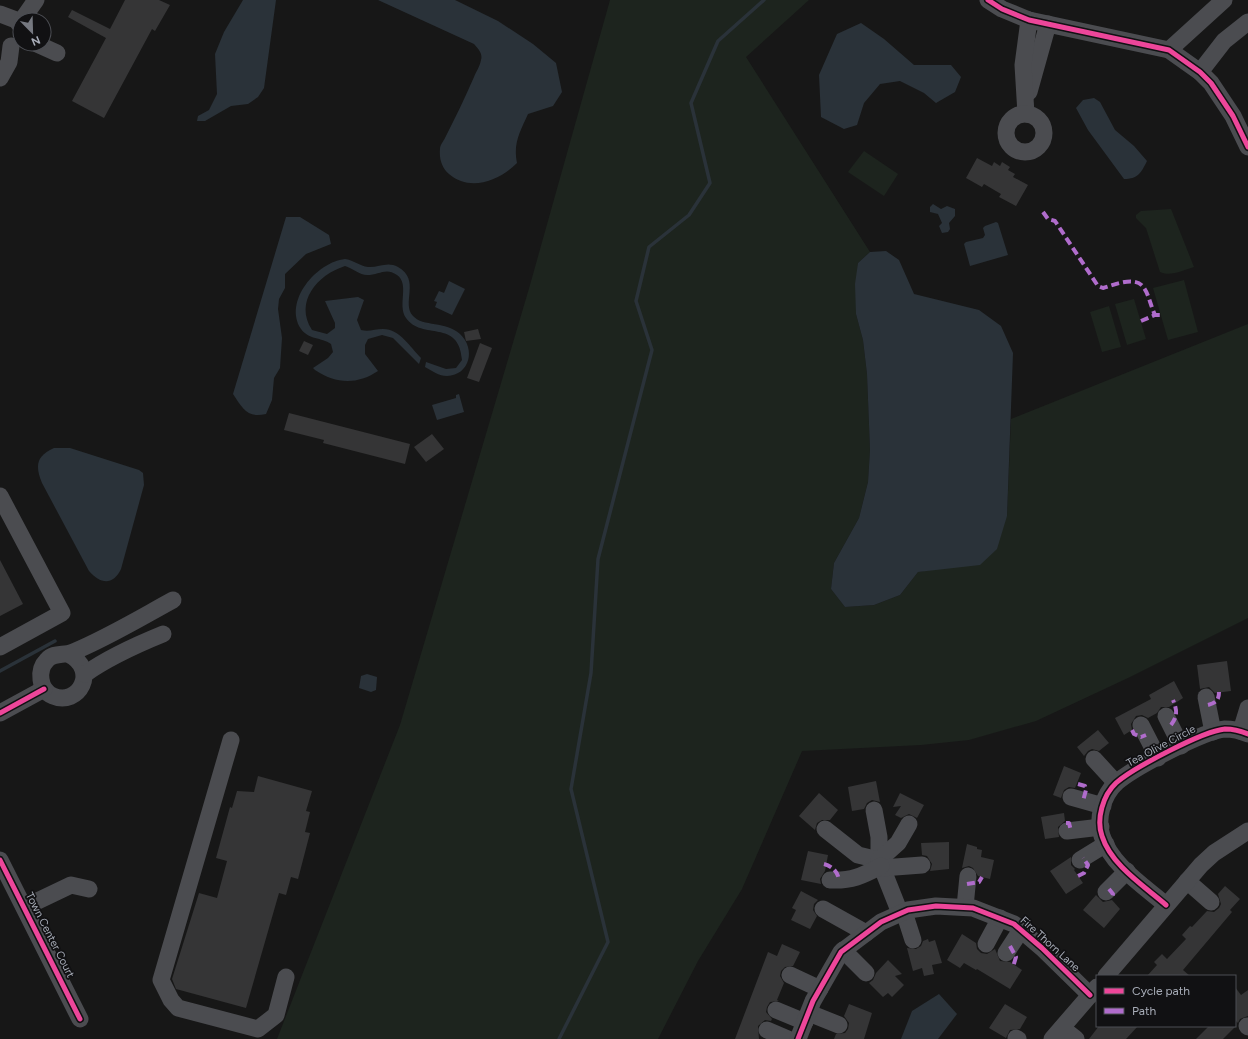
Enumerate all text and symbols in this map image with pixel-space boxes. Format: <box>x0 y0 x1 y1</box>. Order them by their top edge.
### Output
north arrow <box>12 12 52 52</box>
text: N <box>29 33 42 48</box>
street label: Tea Olive Circle <box>1124 722 1198 770</box>
street label: Town Center Court <box>23 890 77 980</box>
street label: Fire Thorn Lane <box>1018 914 1082 974</box>
legend <box>1096 975 1236 1027</box>
text: Cycle path <box>1132 984 1190 998</box>
text: Path <box>1132 1004 1156 1018</box>

